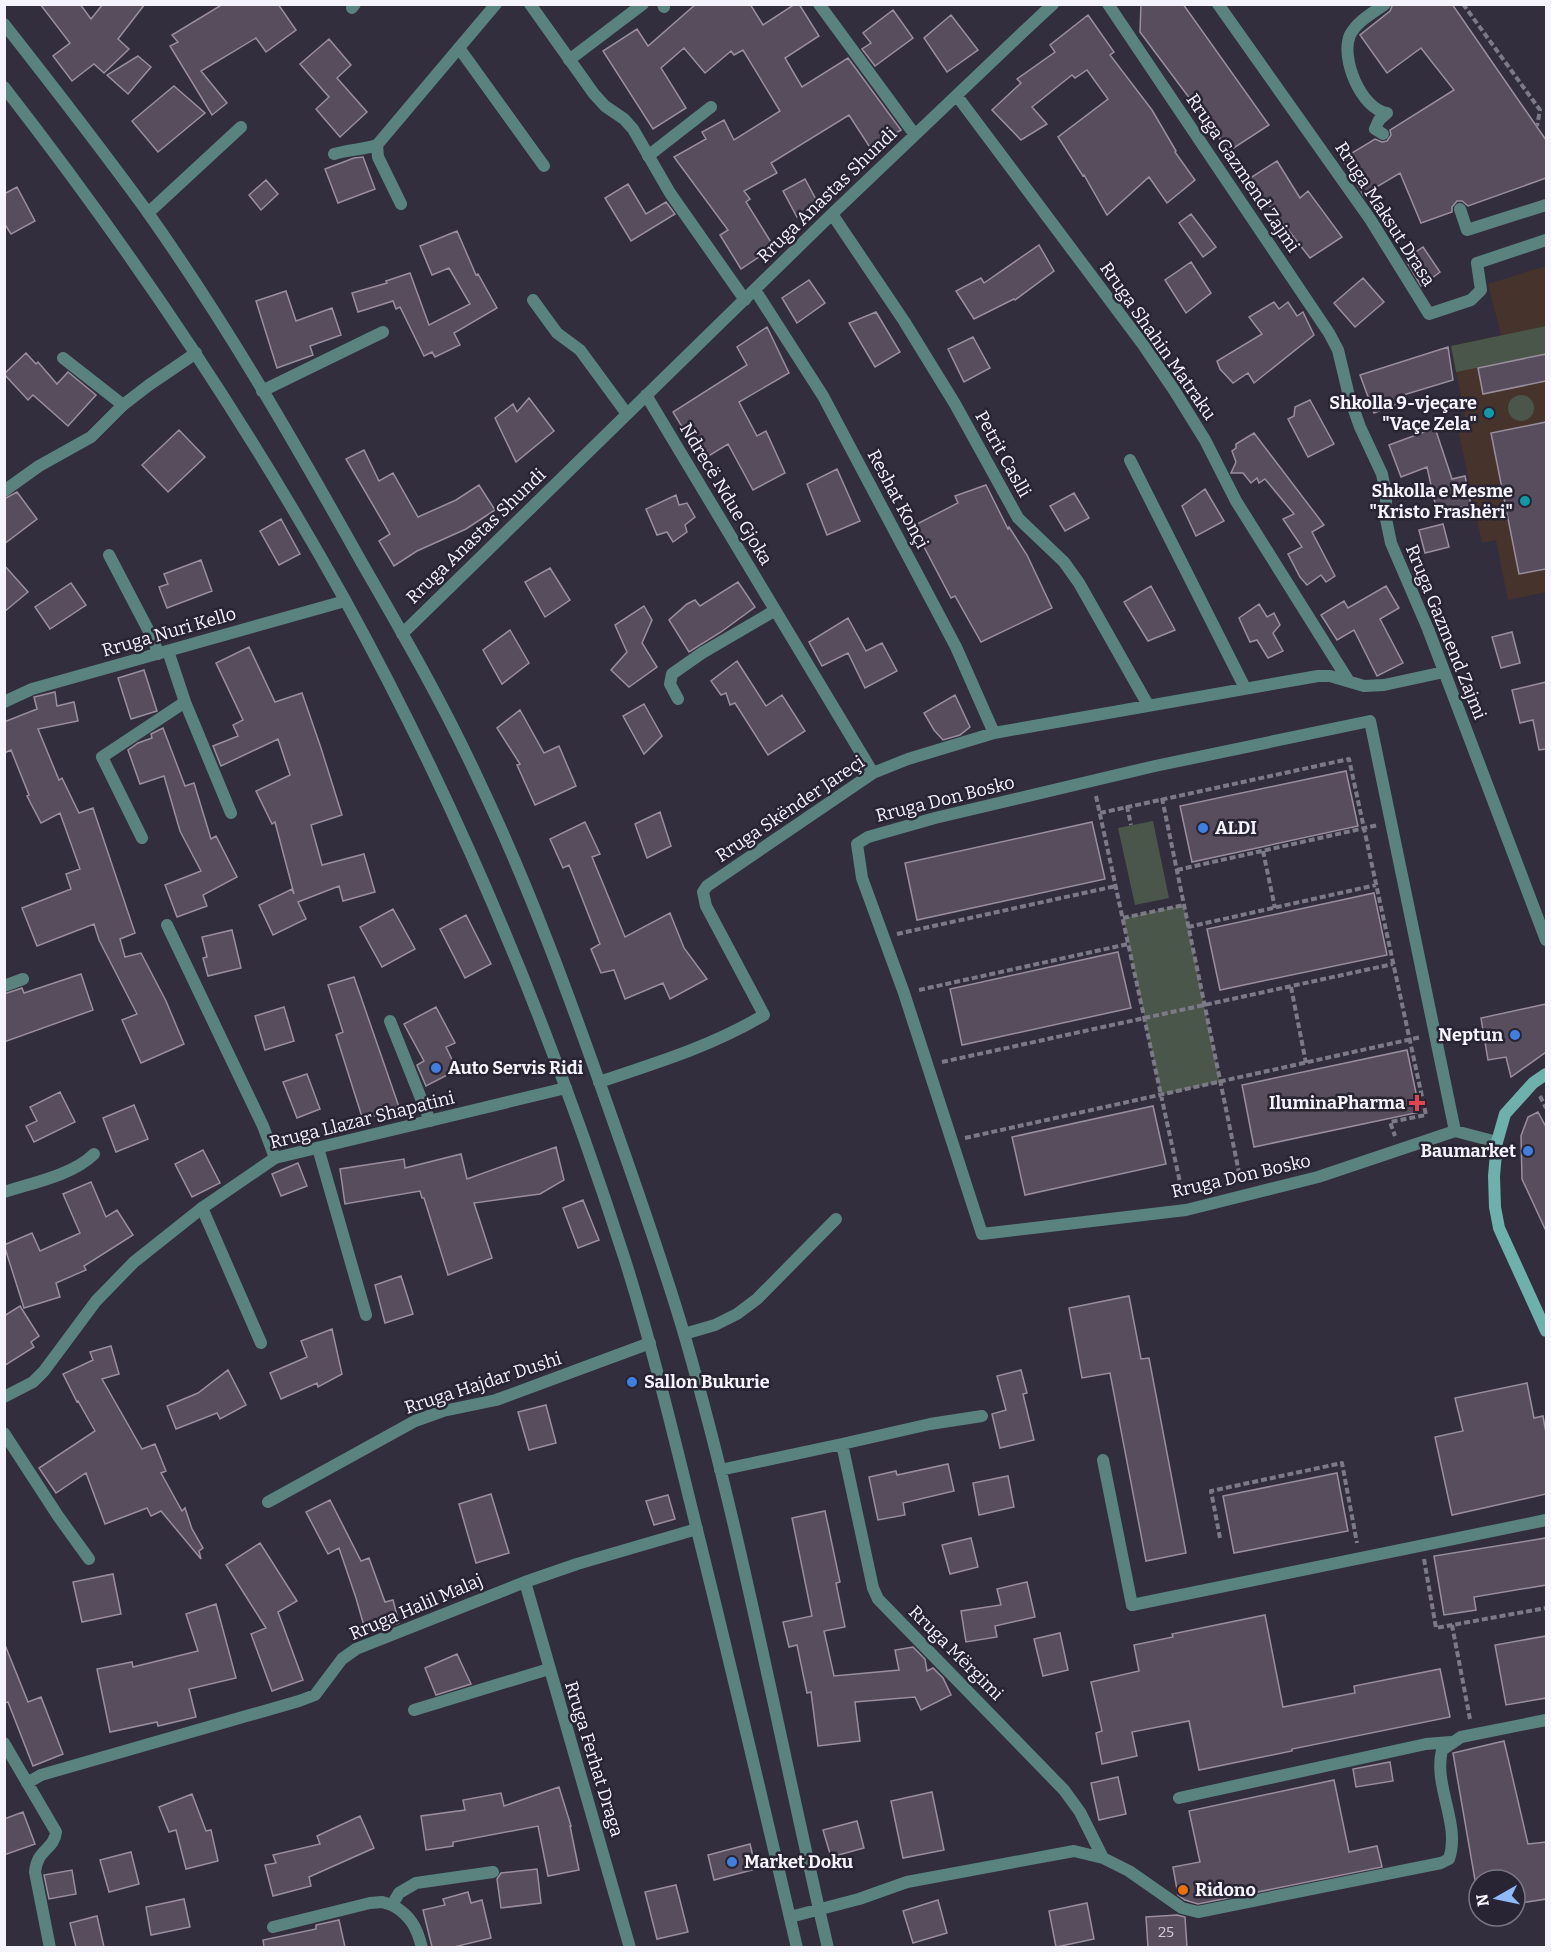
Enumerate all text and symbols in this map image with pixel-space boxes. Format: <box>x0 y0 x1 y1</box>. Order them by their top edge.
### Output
street label: Rruga Gazmend Zajmi <box>1182 90 1304 256</box>
street label: Rruga Anastas Shundi <box>753 123 901 267</box>
street label: Rruga Maksut Drasa <box>1330 138 1440 290</box>
street label: Rruga Shahin Matraku <box>1095 258 1221 424</box>
place label: Shkolla 9-vjeçare "Vaçe Zela" <box>1329 392 1477 435</box>
marker: Shkolla 9-vjeçare "Vaçe Zela" <box>1482 406 1496 420</box>
street label: Petrit Caslli <box>970 407 1036 501</box>
street label: Ndrecë Ndue Gjoka <box>675 419 777 569</box>
street label: Reshat Konçi <box>863 446 933 552</box>
street label: Rruga Anastas Shundi <box>402 464 550 608</box>
place label: Shkolla e Mesme "Kristo Frashëri" <box>1369 480 1513 523</box>
marker: Shkolla e Mesme "Kristo Frashëri" <box>1518 494 1532 508</box>
street label: Rruga Gazmend Zajmi <box>1401 541 1491 723</box>
street label: Rruga Nuri Kello <box>99 602 239 662</box>
street label: Rruga Skënder Jareçi <box>711 751 869 867</box>
street label: Rruga Don Bosko <box>873 771 1017 827</box>
place label: ALDI <box>1215 817 1257 839</box>
marker: ALDI <box>1196 821 1210 835</box>
place label: Neptun <box>1438 1024 1503 1046</box>
marker: Neptun <box>1508 1028 1522 1042</box>
place label: Auto Servis Ridi <box>448 1057 584 1079</box>
marker: Auto Servis Ridi <box>429 1061 443 1075</box>
street label: Rruga Llazar Shapatini <box>267 1086 457 1154</box>
place label: IluminaPharma <box>1269 1092 1405 1114</box>
marker: IluminaPharma <box>1410 1096 1424 1110</box>
place label: Baumarket <box>1421 1140 1516 1162</box>
marker: Baumarket <box>1521 1144 1535 1158</box>
street label: Rruga Don Bosko <box>1169 1149 1313 1203</box>
street label: Rruga Hajdar Dushi <box>402 1347 564 1419</box>
place label: Sallon Bukurie <box>644 1371 770 1393</box>
marker: Sallon Bukurie <box>625 1375 639 1389</box>
street label: Rruga Halil Malaj <box>346 1569 486 1645</box>
street label: Rruga Mërgimi <box>904 1601 1008 1705</box>
street label: Rruga Ferhat Draga <box>560 1679 628 1840</box>
place label: Market Doku <box>744 1851 854 1873</box>
marker: Market Doku <box>725 1855 739 1869</box>
north arrow <box>1467 1868 1527 1928</box>
place label: Ridono <box>1195 1879 1256 1901</box>
marker: Ridono <box>1176 1883 1190 1897</box>
text: N <box>1472 1893 1493 1908</box>
house number: 25 <box>1158 1923 1174 1941</box>

